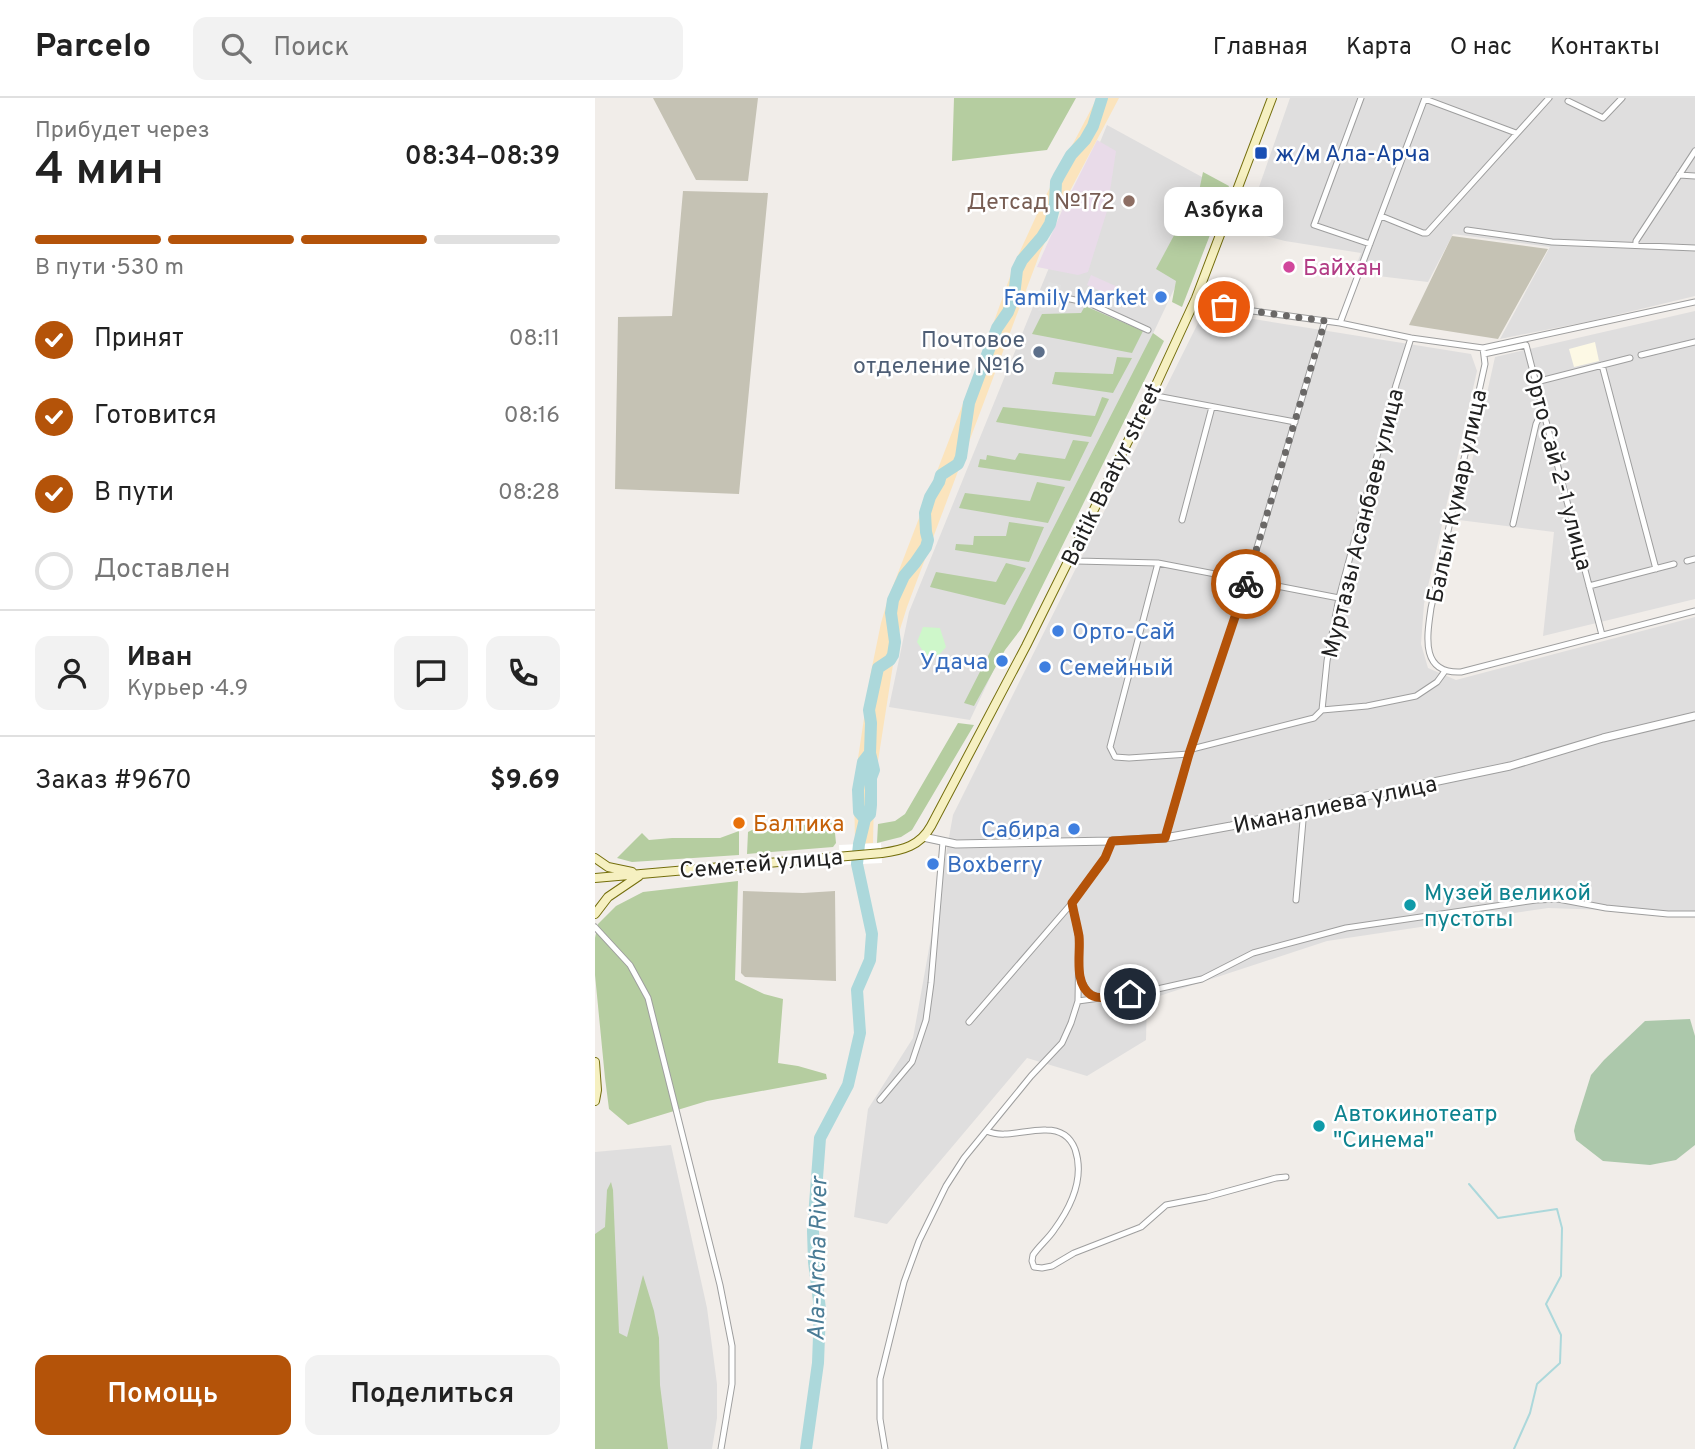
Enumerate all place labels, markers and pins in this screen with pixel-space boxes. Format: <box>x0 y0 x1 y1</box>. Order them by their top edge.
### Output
place label: ж/м Ала-Арча <box>1275 141 1430 170</box>
marker: ж/м Ала-Арча <box>1253 145 1269 161</box>
callout: Азбука <box>1165 188 1283 237</box>
place label: Детсад №172 <box>967 189 1115 218</box>
marker: Детсад №172 <box>1121 193 1137 209</box>
place label: Байхан <box>1303 255 1382 284</box>
marker: Байхан <box>1281 259 1297 275</box>
pin <box>1194 277 1254 337</box>
place label: Family Market <box>1003 285 1147 314</box>
marker: Family Market <box>1153 289 1169 305</box>
place label: Почтовое отделение №16 <box>853 327 1025 382</box>
marker: Почтовое отделение №16 <box>1031 344 1047 360</box>
place label: Орто-Сай <box>1072 619 1175 648</box>
marker: Орто-Сай <box>1050 623 1066 639</box>
place label: Удача <box>920 649 988 678</box>
marker: Удача <box>994 653 1010 669</box>
place label: Семейный <box>1059 655 1174 684</box>
marker: Семейный <box>1037 659 1053 675</box>
place label: Балтика <box>753 811 844 840</box>
marker: Балтика <box>731 815 747 831</box>
place label: Сабира <box>981 817 1060 846</box>
marker: Сабира <box>1066 821 1082 837</box>
place label: Boxberry <box>947 852 1043 881</box>
marker: Boxberry <box>925 856 941 872</box>
place label: Музей великой пустоты <box>1424 880 1591 935</box>
marker: Музей великой пустоты <box>1402 897 1418 913</box>
pin <box>1100 964 1160 1024</box>
place label: Автокинотеатр "Синема" <box>1333 1101 1497 1156</box>
marker: Автокинотеатр "Синема" <box>1311 1118 1327 1134</box>

